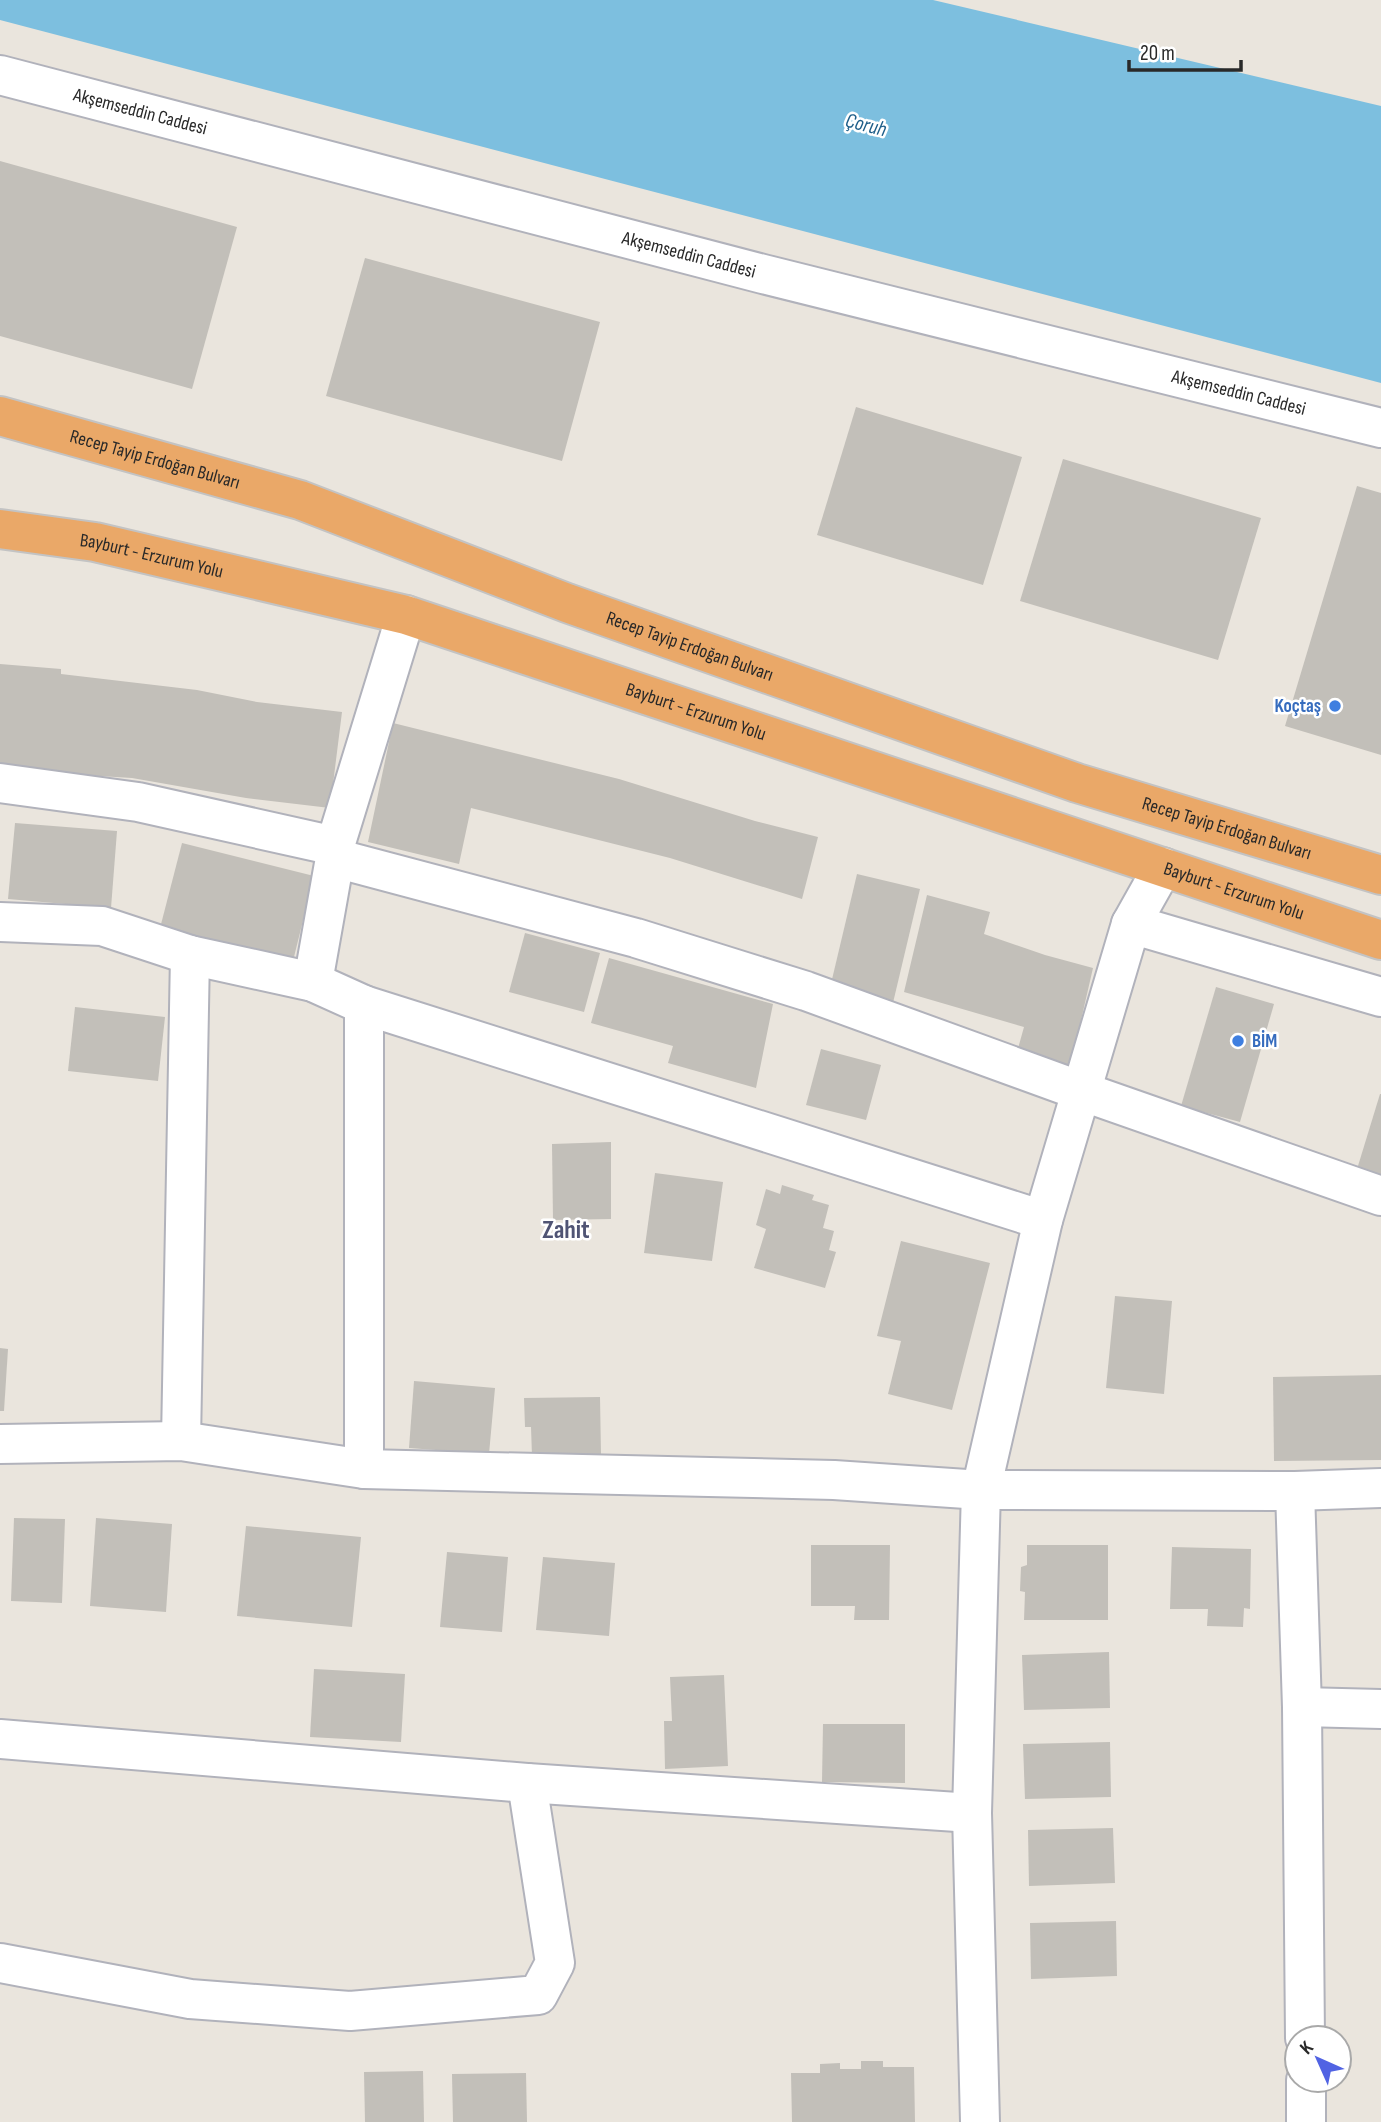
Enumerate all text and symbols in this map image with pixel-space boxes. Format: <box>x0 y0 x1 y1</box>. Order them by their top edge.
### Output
scale bar <box>1129 28 1241 72</box>
text: 20 m <box>1140 41 1175 66</box>
street label: Akşemseddin Caddesi <box>70 83 210 140</box>
water label: Çoruh <box>843 108 889 142</box>
street label: Akşemseddin Caddesi <box>619 226 758 283</box>
street label: Akşemseddin Caddesi <box>1169 365 1308 420</box>
street label: Recep Tayip Erdoğan Bulvarı <box>67 425 243 494</box>
street label: Bayburt - Erzurum Yolu <box>78 529 226 583</box>
street label: Recep Tayip Erdoğan Bulvarı <box>603 606 777 686</box>
street label: Bayburt - Erzurum Yolu <box>623 678 769 746</box>
place label: Koçtaş <box>1274 695 1321 718</box>
marker: Koçtaş <box>1327 698 1343 714</box>
street label: Recep Tayip Erdoğan Bulvarı <box>1139 792 1314 865</box>
street label: Bayburt - Erzurum Yolu <box>1161 857 1307 925</box>
place label: BİM <box>1252 1030 1277 1053</box>
marker: BİM <box>1230 1033 1246 1049</box>
district label: Zahit <box>542 1215 590 1246</box>
north arrow <box>1283 2024 1353 2094</box>
text: K <box>1296 2036 1319 2059</box>

